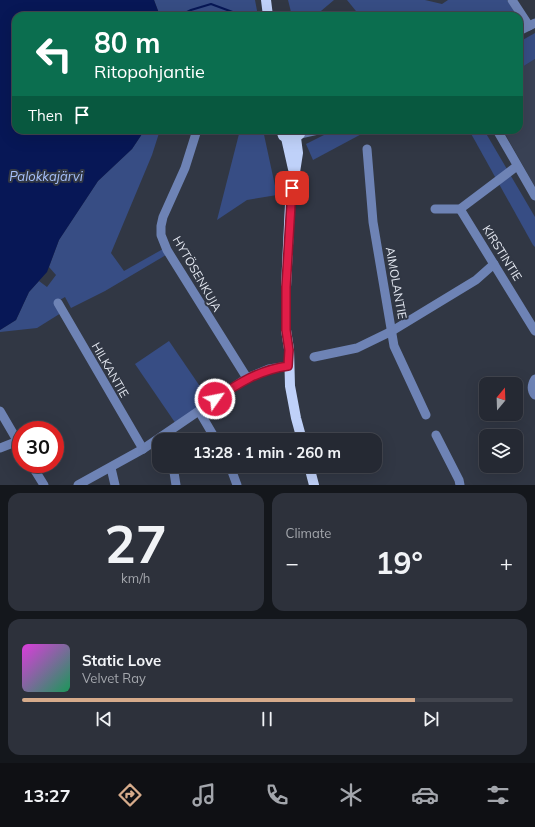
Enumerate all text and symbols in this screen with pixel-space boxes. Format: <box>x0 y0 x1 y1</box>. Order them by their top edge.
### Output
text: 80 m <box>94 25 160 60</box>
icon: left <box>28 28 80 80</box>
text: Ritopohjantie <box>94 60 205 83</box>
icon: arrive <box>71 104 93 126</box>
text: Then <box>28 106 63 125</box>
water label: Palokkajärvi <box>9 168 84 184</box>
pin <box>275 171 309 205</box>
icon: arrive <box>281 177 303 199</box>
street label: KIRSTINTIE <box>479 222 525 283</box>
street label: HYTÖSENKUJA <box>170 233 225 314</box>
street label: AIMOLANTIE <box>383 246 410 320</box>
street label: HILKANTIE <box>89 339 132 400</box>
north arrow <box>479 377 523 421</box>
map controls <box>479 377 523 473</box>
position arrow <box>194 378 236 420</box>
speed limit sign: 30 <box>12 421 64 473</box>
button: layers <box>479 429 523 473</box>
text: 13:28 · 1 min · 260 m <box>193 443 341 462</box>
text: 27 <box>105 511 167 576</box>
text: Climate <box>286 525 331 541</box>
text: 19° <box>376 544 423 582</box>
text: − <box>286 549 299 577</box>
text: + <box>500 549 513 577</box>
text: km/h <box>121 570 150 586</box>
text: Static Love <box>82 651 161 670</box>
text: Velvet Ray <box>82 670 146 686</box>
icon: previous <box>93 708 115 730</box>
icon: pause <box>256 708 278 730</box>
icon: next <box>420 708 442 730</box>
icon: directions <box>116 781 144 809</box>
icon: music <box>190 781 218 809</box>
icon: phone <box>263 781 291 809</box>
icon: climate <box>337 781 365 809</box>
icon: car <box>411 781 439 809</box>
icon: filters <box>484 781 512 809</box>
text: 13:27 <box>23 784 70 807</box>

